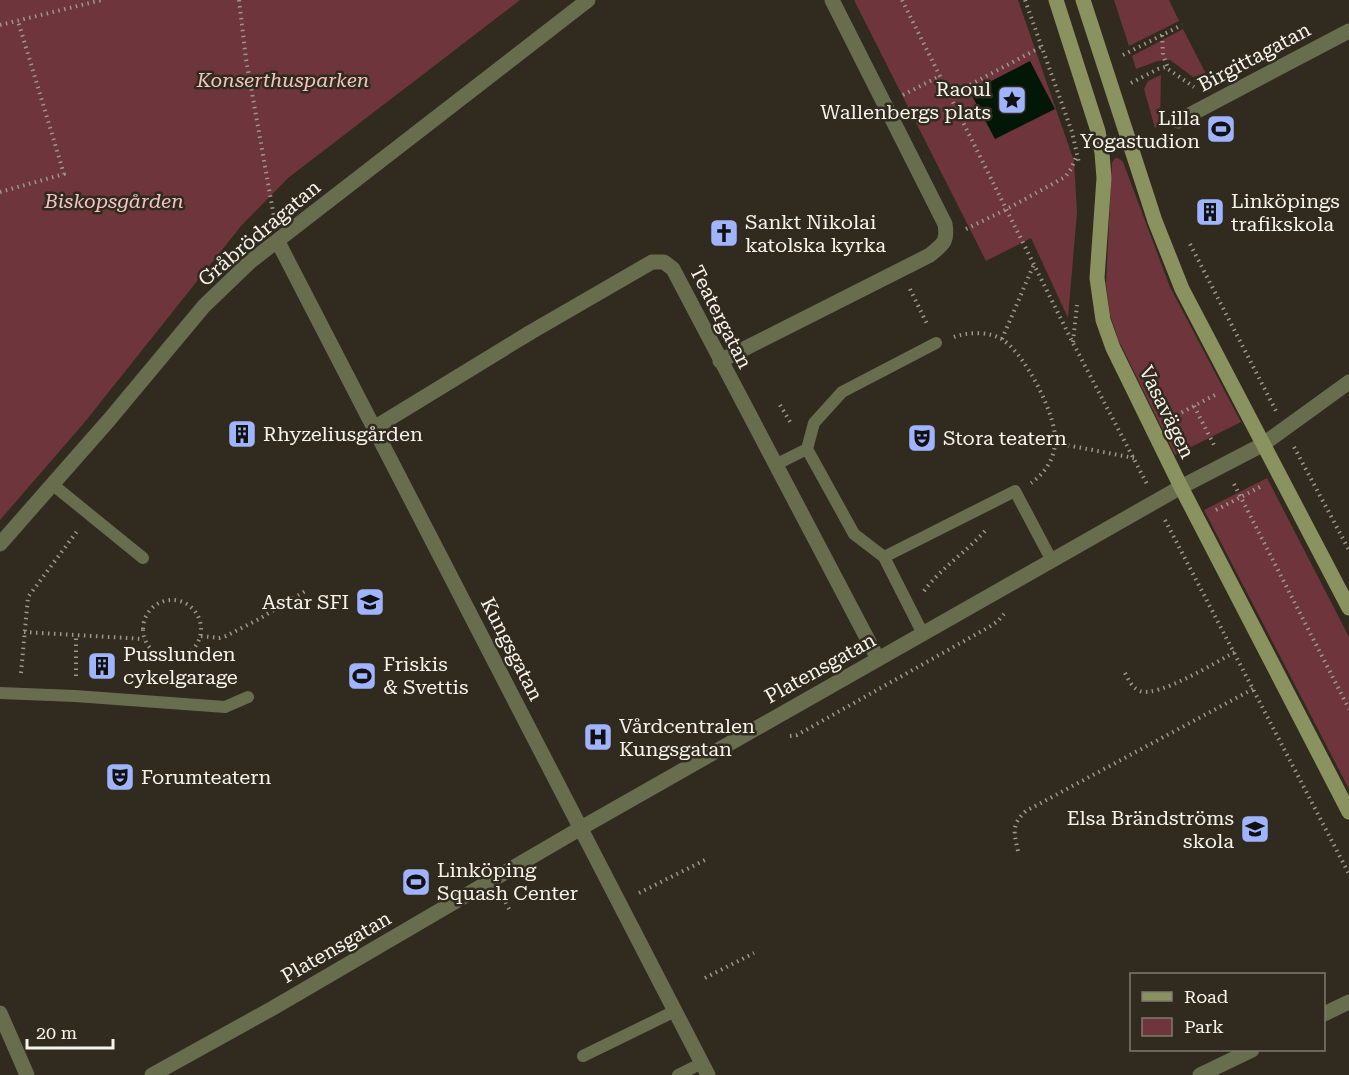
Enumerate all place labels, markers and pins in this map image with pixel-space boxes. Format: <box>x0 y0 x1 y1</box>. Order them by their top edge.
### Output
place label: Raoul Wallenbergs plats <box>820 77 991 124</box>
place icon: Raoul Wallenbergs plats <box>996 84 1028 116</box>
place label: Lilla Yogastudion <box>1080 106 1200 153</box>
sports icon: Lilla Yogastudion <box>1205 113 1237 145</box>
place label: Linköpings trafikskola <box>1231 189 1340 236</box>
building icon: Linköpings trafikskola <box>1194 196 1226 228</box>
place label: Sankt Nikolai katolska kyrka <box>745 210 886 257</box>
church icon: Sankt Nikolai katolska kyrka <box>708 217 740 249</box>
building icon: Rhyzeliusgården <box>226 418 258 450</box>
place label: Rhyzeliusgården <box>263 422 423 446</box>
theatre icon: Stora teatern <box>906 422 938 454</box>
place label: Stora teatern <box>943 426 1067 450</box>
school or university icon: Astar SFI <box>354 586 386 618</box>
place label: Astar SFI <box>262 590 349 614</box>
place label: Pusslunden cykelgarage <box>123 642 238 689</box>
building icon: Pusslunden cykelgarage <box>86 650 118 682</box>
place label: Friskis & Svettis <box>383 652 468 699</box>
sports icon: Friskis & Svettis <box>346 660 378 692</box>
place label: Vårdcentralen Kungsgatan <box>619 714 755 761</box>
hospital icon: Vårdcentralen Kungsgatan <box>582 721 614 753</box>
theatre icon: Forumteatern <box>104 761 136 793</box>
place label: Forumteatern <box>141 765 272 789</box>
place label: Elsa Brändströms skola <box>1067 806 1234 853</box>
school or university icon: Elsa Brändströms skola <box>1239 813 1271 845</box>
place label: Linköping Squash Center <box>437 858 578 905</box>
sports icon: Linköping Squash Center <box>400 866 432 898</box>

